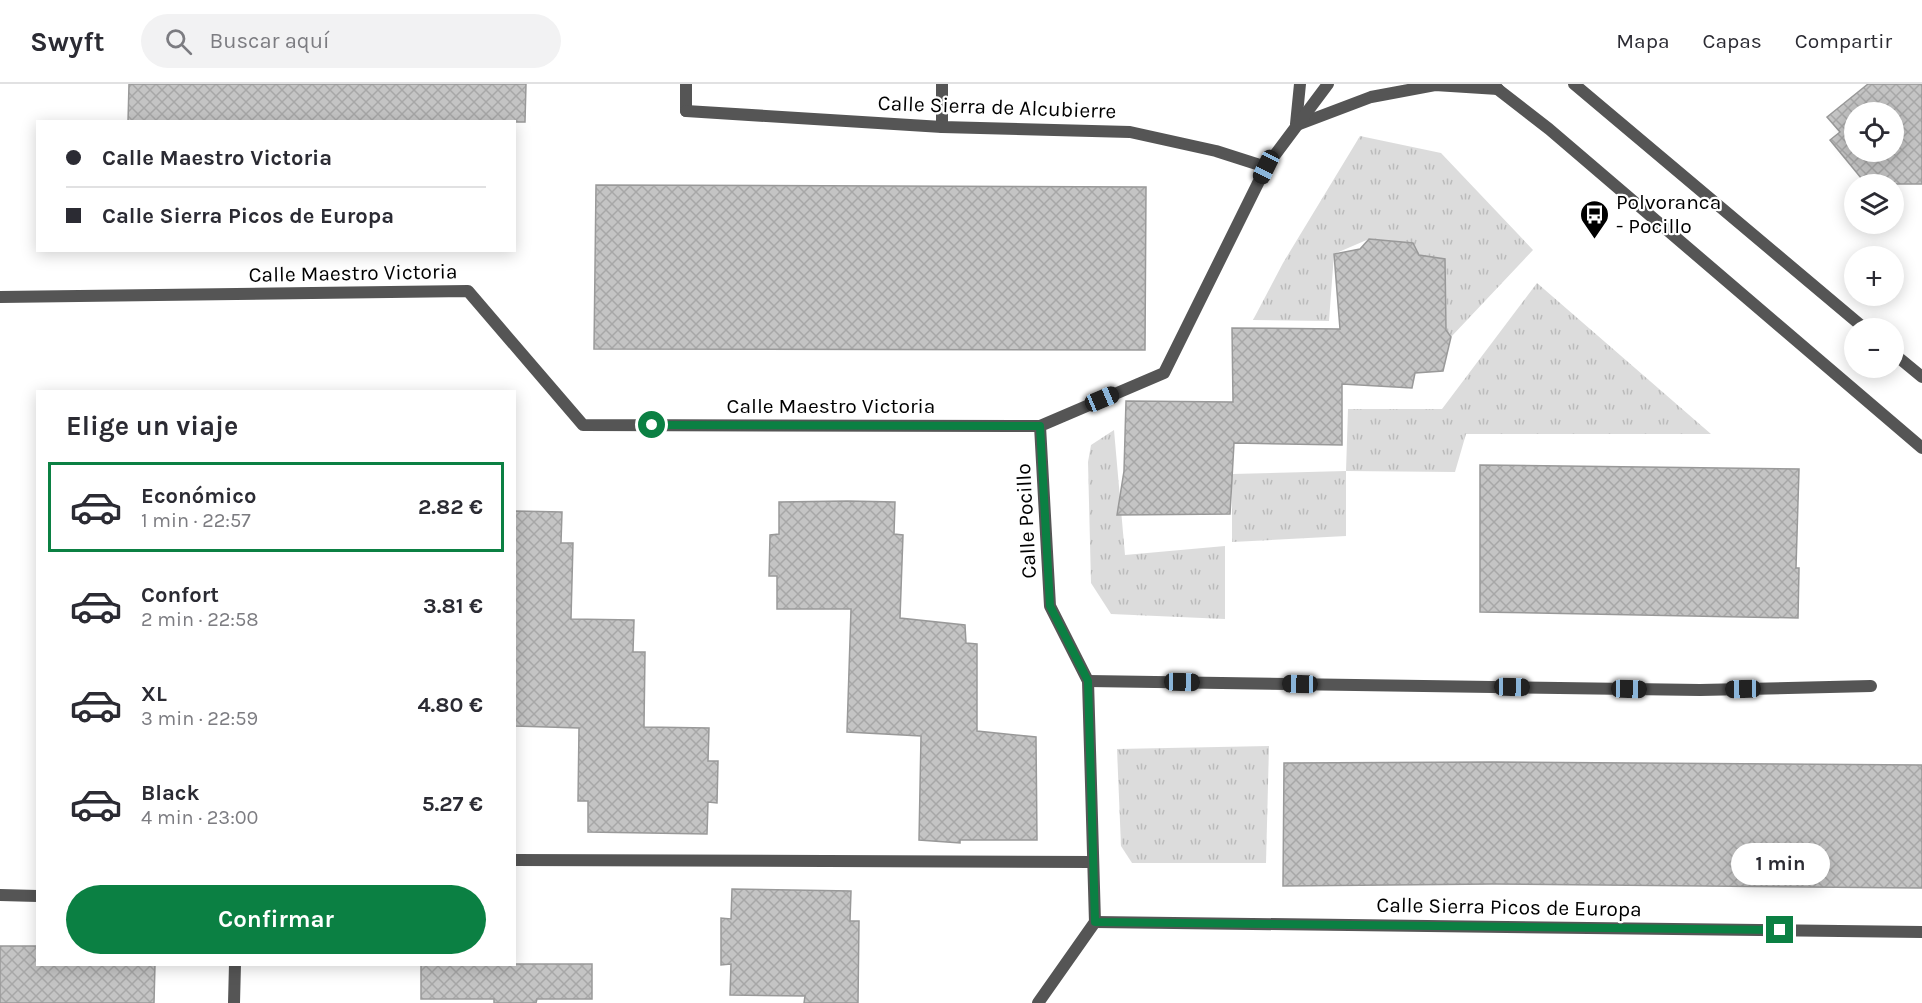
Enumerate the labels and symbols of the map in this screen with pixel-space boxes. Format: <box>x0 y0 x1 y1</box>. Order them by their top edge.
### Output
street label: Calle Sierra de Alcubierre <box>877 91 1117 123</box>
car <box>1250 147 1282 187</box>
place label: Polvoranca - Pocillo <box>1616 190 1721 238</box>
bus stop icon: Polvoranca - Pocillo <box>1579 198 1611 240</box>
street label: Calle Maestro Victoria <box>248 259 458 287</box>
car <box>1082 384 1122 414</box>
street label: Calle Maestro Victoria <box>727 394 935 418</box>
route start <box>638 411 665 438</box>
street label: Calle Pocillo <box>1011 463 1041 579</box>
car <box>1164 673 1200 691</box>
car <box>1282 675 1318 693</box>
car <box>1494 678 1530 696</box>
car <box>1611 680 1647 698</box>
car <box>1725 680 1761 698</box>
callout: 1 min <box>1730 843 1830 885</box>
street label: Calle Sierra Picos de Europa <box>1376 893 1642 921</box>
route end <box>1766 916 1793 943</box>

